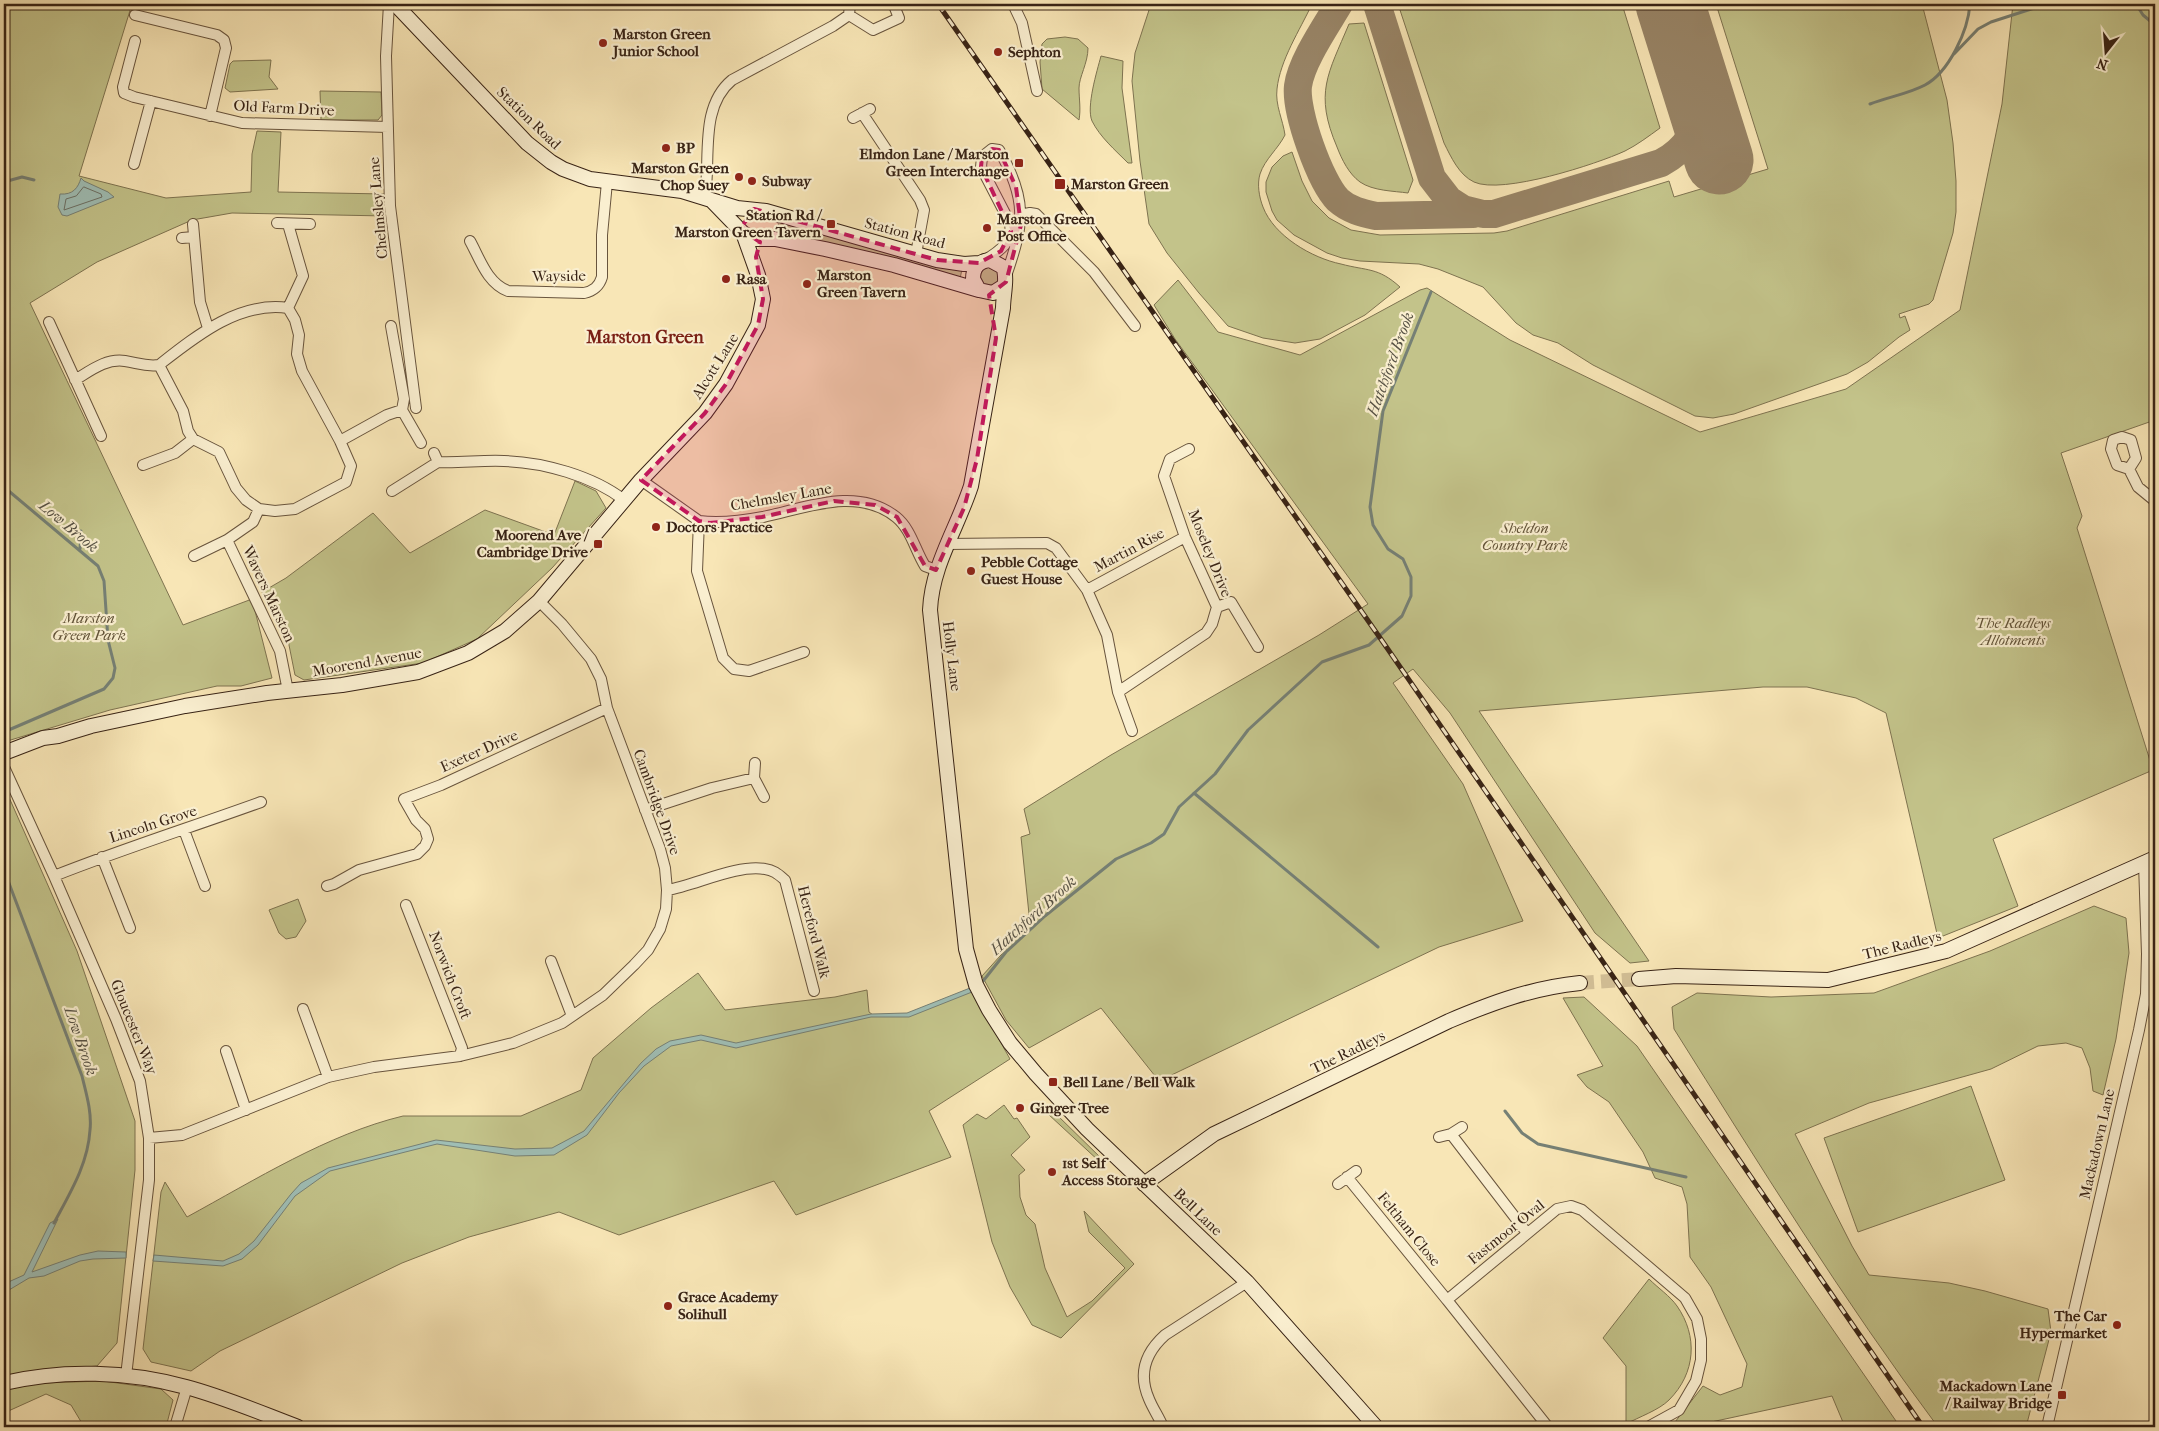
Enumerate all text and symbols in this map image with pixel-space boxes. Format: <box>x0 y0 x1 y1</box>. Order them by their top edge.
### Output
place label: Marston Green Junior School <box>611 25 711 60</box>
north arrow <box>2082 28 2132 78</box>
marker: Marston Green Junior School <box>597 37 609 49</box>
place label: Sephton <box>1008 43 1061 61</box>
marker: Sephton <box>992 46 1004 58</box>
text: N <box>2094 54 2110 74</box>
street label: Station Road <box>493 83 566 154</box>
street label: Old Farm Drive <box>233 96 335 120</box>
place label: BP <box>676 139 695 157</box>
marker: BP <box>660 142 672 154</box>
place label: Elmdon Lane / Marston Green Interchange <box>859 145 1010 180</box>
street label: Chelmsley Lane <box>365 156 391 260</box>
marker: Elmdon Lane / Marston Green Interchange <box>1013 157 1025 169</box>
place label: Marston Green Chop Suey <box>630 159 730 194</box>
marker: Marston Green Chop Suey <box>733 171 745 183</box>
place label: Subway <box>762 172 812 190</box>
marker: Subway <box>746 175 758 187</box>
place label: Marston Green <box>1070 175 1169 193</box>
marker: Marston Green <box>1053 177 1067 191</box>
place label: Station Rd / Marston Green Tavern <box>674 206 823 241</box>
place label: Marston Green Post Office <box>996 210 1095 245</box>
street label: Station Road <box>863 214 948 253</box>
marker: Station Rd / Marston Green Tavern <box>825 218 837 230</box>
marker: Marston Green Post Office <box>981 222 993 234</box>
place label: Marston Green Tavern <box>816 266 906 301</box>
street label: Wayside <box>531 267 587 285</box>
place label: Rasa <box>736 270 768 288</box>
marker: Rasa <box>720 273 732 285</box>
marker: Marston Green Tavern <box>801 278 813 290</box>
water label: Hatchford Brook <box>1362 309 1418 420</box>
district label: Marston Green <box>585 327 704 348</box>
street label: Alcott Lane <box>687 329 743 403</box>
street label: Chelmsley Lane <box>729 479 834 515</box>
water label: Low Brook <box>35 495 102 556</box>
street label: Moseley Drive <box>1184 506 1236 600</box>
place label: Doctors Practice <box>666 518 773 536</box>
park label: Sheldon Country Park <box>1482 519 1568 554</box>
marker: Doctors Practice <box>650 521 662 533</box>
street label: Martin Rise <box>1091 524 1168 576</box>
place label: Moorend Ave / Cambridge Drive <box>477 526 590 561</box>
marker: Moorend Ave / Cambridge Drive <box>592 538 604 550</box>
street label: Wavers Marston <box>238 542 299 645</box>
place label: Pebble Cottage Guest House <box>981 553 1079 588</box>
marker: Pebble Cottage Guest House <box>965 565 977 577</box>
park label: Marston Green Park <box>52 609 126 644</box>
park label: The Radleys Allotments <box>1975 614 2051 649</box>
street label: Holly Lane <box>939 620 965 693</box>
street label: Moorend Avenue <box>311 643 424 680</box>
street label: Exeter Drive <box>437 726 521 776</box>
street label: Cambridge Drive <box>629 747 685 858</box>
street label: Lincoln Grove <box>107 801 200 847</box>
water label: Hatchford Brook <box>985 871 1080 959</box>
street label: Hereford Walk <box>794 884 834 981</box>
street label: The Radleys <box>1861 926 1944 963</box>
street label: Norwich Croft <box>425 928 475 1022</box>
street label: Gloucester Way <box>107 977 162 1078</box>
water label: Low Brook <box>60 1003 102 1078</box>
street label: The Radleys <box>1308 1026 1388 1078</box>
place label: Bell Lane / Bell Walk <box>1063 1073 1196 1091</box>
marker: Bell Lane / Bell Walk <box>1047 1076 1059 1088</box>
street label: Mackadown Lane <box>2076 1087 2119 1201</box>
place label: Ginger Tree <box>1030 1099 1110 1117</box>
marker: Ginger Tree <box>1014 1102 1026 1114</box>
place label: 1st Self Access Storage <box>1061 1154 1157 1189</box>
marker: 1st Self Access Storage <box>1046 1166 1058 1178</box>
street label: Bell Lane <box>1170 1184 1227 1240</box>
street label: Feltham Close <box>1374 1188 1445 1270</box>
street label: Fastmoor Oval <box>1464 1196 1548 1268</box>
place label: Grace Academy Solihull <box>678 1288 779 1323</box>
marker: Grace Academy Solihull <box>662 1300 674 1312</box>
place label: The Car Hypermarket <box>2020 1307 2108 1342</box>
marker: The Car Hypermarket <box>2111 1319 2123 1331</box>
place label: Mackadown Lane / Railway Bridge <box>1939 1377 2053 1412</box>
marker: Mackadown Lane / Railway Bridge <box>2056 1389 2068 1401</box>

